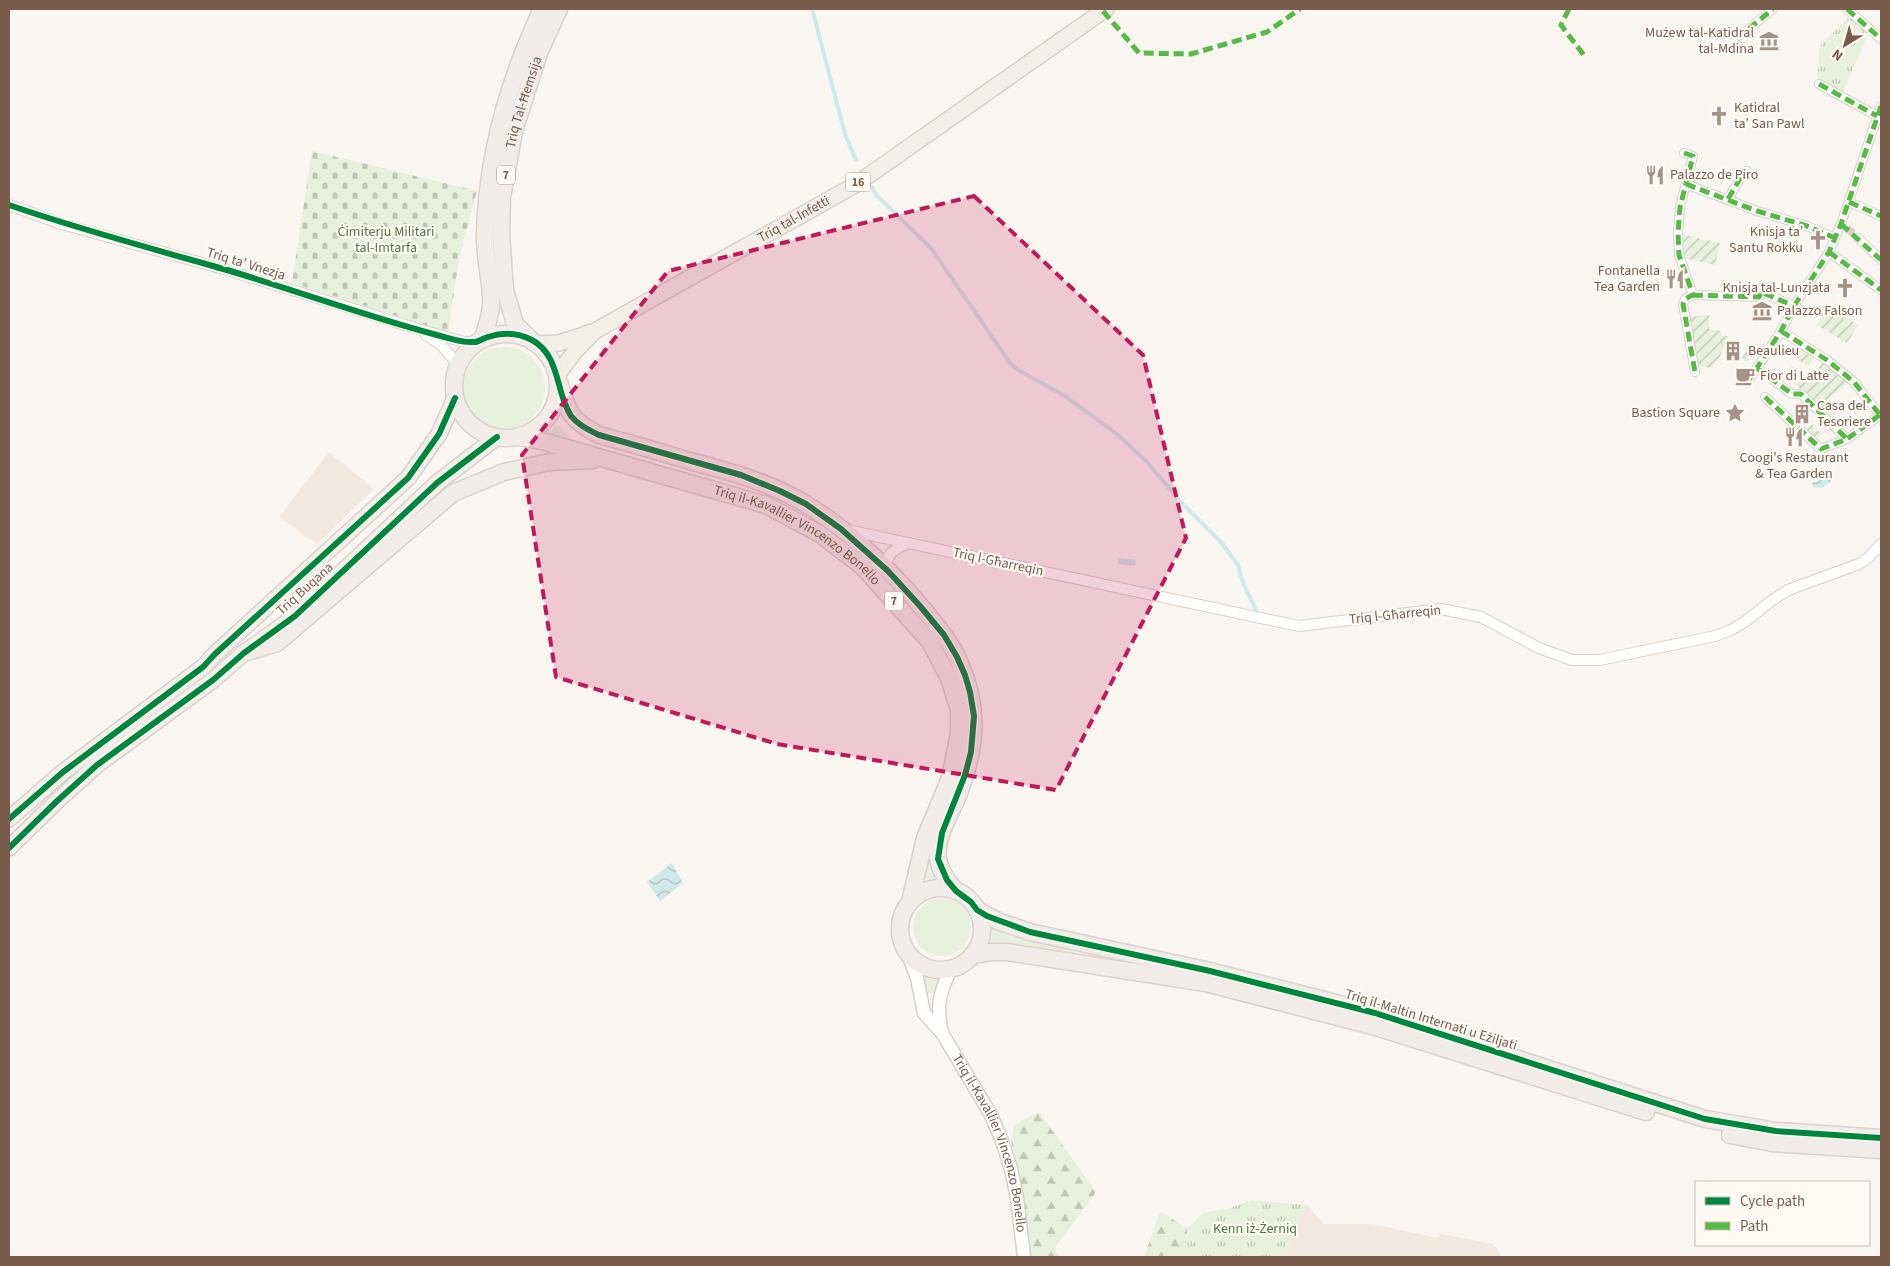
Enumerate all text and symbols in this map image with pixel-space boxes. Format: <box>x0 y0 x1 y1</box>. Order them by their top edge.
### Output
north arrow <box>1820 20 1870 70</box>
place label: Mużew tal-Katidral tal-Mdina <box>1645 23 1754 59</box>
museum icon: Mużew tal-Katidral tal-Mdina <box>1758 30 1780 52</box>
text: N <box>1828 44 1848 65</box>
street label: Triq Tal-Ħemsija <box>501 54 547 150</box>
place label: Katidral ta’ San Pawl <box>1734 98 1805 134</box>
church icon: Katidral ta’ San Pawl <box>1708 105 1730 127</box>
restaurant icon: Palazzo de Piro <box>1644 164 1666 186</box>
place label: Palazzo de Piro <box>1670 165 1758 185</box>
road number: 7 <box>497 166 515 184</box>
road number: 16 <box>846 172 870 192</box>
street label: Triq tal-Infetti <box>754 191 834 248</box>
park label: Ċimiterju Militari tal-Imtarfa <box>337 222 435 258</box>
place label: Knisja ta’ Santu Rokku <box>1729 222 1803 258</box>
church icon: Knisja ta’ Santu Rokku <box>1807 229 1829 251</box>
street label: Triq ta' Vnezja <box>204 243 288 285</box>
place label: Fontanella Tea Garden <box>1594 261 1660 297</box>
restaurant icon: Fontanella Tea Garden <box>1664 268 1686 290</box>
church icon: Knisja tal-Lunzjata <box>1834 277 1856 299</box>
place label: Knisja tal-Lunzjata <box>1722 278 1830 298</box>
museum icon: Palazzo Falson <box>1751 300 1773 322</box>
place label: Palazzo Falson <box>1777 301 1862 321</box>
building icon: Beaulieu <box>1722 340 1744 362</box>
place label: Beaulieu <box>1748 341 1799 361</box>
cafe icon: Fior di Latte <box>1734 365 1756 387</box>
place label: Fior di Latte <box>1760 366 1829 386</box>
place label: Casa del Tesoriere <box>1817 396 1871 432</box>
place icon: Bastion Square <box>1724 402 1746 424</box>
place label: Bastion Square <box>1631 403 1720 423</box>
building icon: Casa del Tesoriere <box>1791 403 1813 425</box>
restaurant icon: Coogi's Restaurant & Tea Garden <box>1783 426 1805 448</box>
place label: Coogi's Restaurant & Tea Garden <box>1740 448 1849 484</box>
street label: Triq il-Kavallier Vincenzo Bonello <box>711 481 885 590</box>
street label: Triq l-Għarreqin <box>951 543 1045 581</box>
street label: Triq Buqana <box>272 558 338 620</box>
road number: 7 <box>885 592 903 610</box>
street label: Triq l-Għarreqin <box>1348 600 1442 630</box>
street label: Triq il-Maltin Internati u Eżiljati <box>1342 984 1520 1056</box>
street label: Triq il-Kavallier Vincenzo Bonello <box>947 1050 1031 1234</box>
legend <box>1695 1181 1870 1246</box>
text: Cycle path <box>1740 1191 1805 1212</box>
text: Path <box>1740 1216 1768 1237</box>
park label: Kenn iż-Żerniq <box>1213 1219 1297 1239</box>

